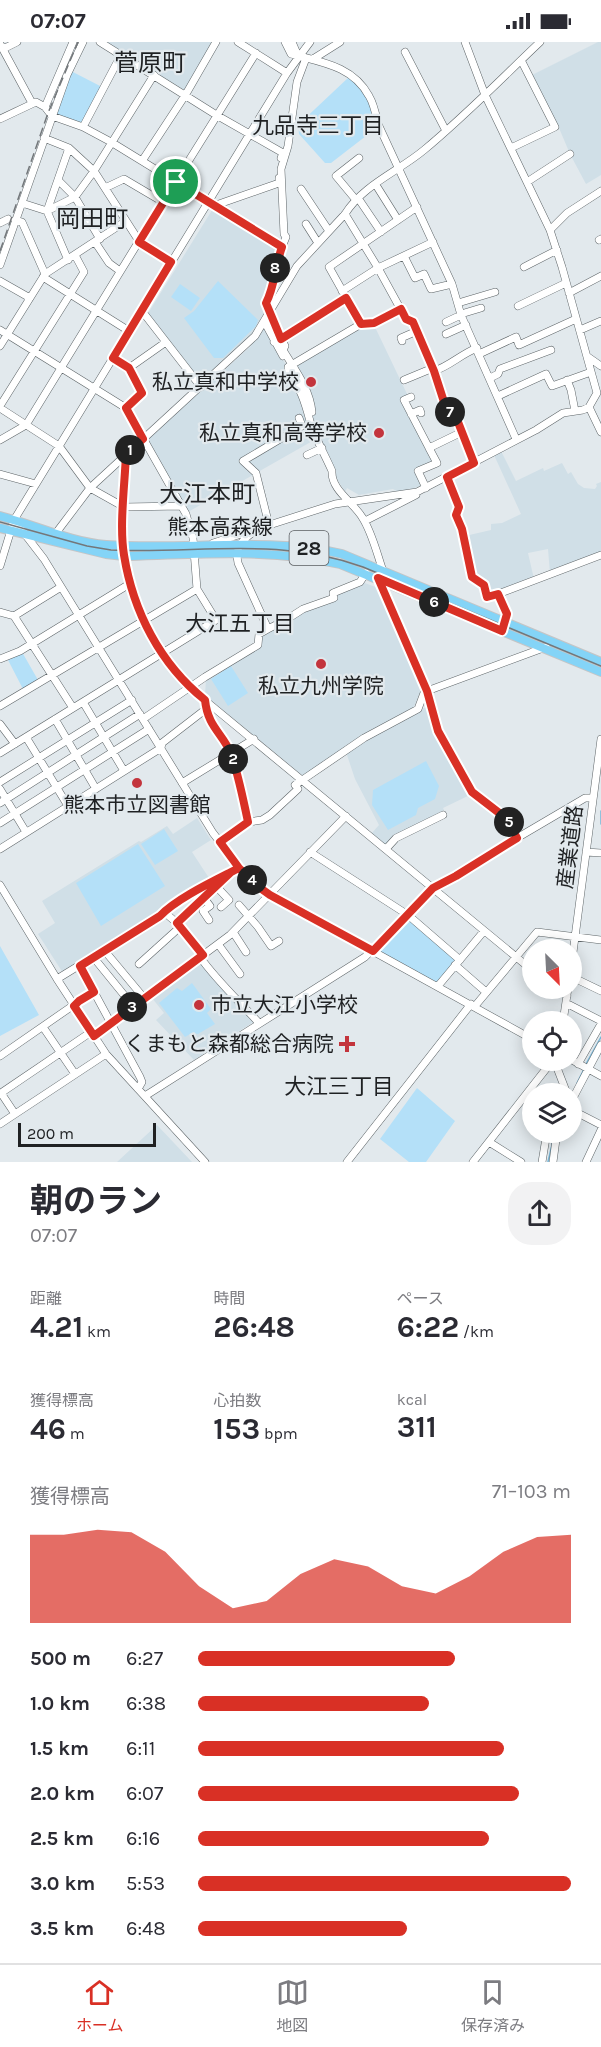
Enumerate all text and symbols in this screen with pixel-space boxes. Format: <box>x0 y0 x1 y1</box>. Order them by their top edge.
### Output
text: 07:07 <box>30 8 86 34</box>
district label: 菅原町 <box>114 49 186 77</box>
district label: 九品寺三丁目 <box>252 113 384 139</box>
pin <box>150 156 201 207</box>
icon: arrive <box>159 165 192 198</box>
district label: 岡田町 <box>56 205 128 233</box>
pin: 8 <box>260 253 290 283</box>
text: 8 <box>270 258 280 277</box>
place label: 私立真和中学校 <box>152 370 299 394</box>
marker: 私立真和中学校 <box>304 375 318 389</box>
pin: 7 <box>435 397 465 427</box>
text: 7 <box>446 402 454 421</box>
place label: 私立真和高等学校 <box>199 421 367 445</box>
marker: 私立真和高等学校 <box>372 426 386 440</box>
pin: 1 <box>115 435 145 465</box>
text: 1 <box>127 440 133 459</box>
district label: 大江本町 <box>159 480 255 508</box>
street label: 熊本高森線 <box>168 515 273 539</box>
road number: 28 <box>290 531 328 565</box>
pin: 6 <box>419 587 449 617</box>
text: 6 <box>429 592 439 611</box>
district label: 大江五丁目 <box>185 611 295 637</box>
marker: 私立九州学院 <box>314 657 328 671</box>
place label: 私立九州学院 <box>258 674 384 698</box>
pin: 2 <box>218 744 248 774</box>
text: 2 <box>228 749 238 768</box>
marker: 熊本市立図書館 <box>130 776 144 790</box>
place label: 熊本市立図書館 <box>64 793 211 817</box>
street label: 産業道路 <box>553 804 587 890</box>
pin: 5 <box>494 807 524 837</box>
text: 5 <box>504 812 514 831</box>
pin: 4 <box>237 865 267 895</box>
text: 4 <box>247 870 257 889</box>
north arrow <box>522 939 582 999</box>
map controls <box>522 939 582 1143</box>
pin: 3 <box>117 992 147 1022</box>
place label: 市立大江小学校 <box>211 993 358 1017</box>
text: 3 <box>127 997 137 1016</box>
marker: 市立大江小学校 <box>192 998 206 1012</box>
button: locate <box>522 1011 582 1071</box>
place label: くまもと森都総合病院 <box>124 1032 334 1056</box>
marker: くまもと森都総合病院 <box>338 1035 356 1053</box>
district label: 大江三丁目 <box>284 1074 394 1100</box>
button: layers <box>522 1083 582 1143</box>
scale bar <box>18 1120 156 1148</box>
text: 200 m <box>27 1124 74 1143</box>
text: 朝のラン <box>30 1182 162 1220</box>
button: share <box>508 1182 571 1245</box>
text: 07:07 <box>30 1224 77 1247</box>
text: 距離 <box>30 1289 62 1308</box>
text: 時間 <box>213 1289 245 1308</box>
text: ペース <box>397 1289 444 1308</box>
text: 4.21 <box>30 1309 83 1345</box>
text: 26:48 <box>213 1309 295 1345</box>
text: 6:22 <box>397 1309 459 1345</box>
text: km <box>83 1322 111 1341</box>
text: /km <box>459 1322 494 1341</box>
text: kcal <box>397 1390 427 1409</box>
text: 獲得標高 <box>30 1391 94 1410</box>
text: 心拍数 <box>213 1391 261 1410</box>
text: 311 <box>397 1409 437 1445</box>
text: 46 <box>30 1411 66 1447</box>
text: 153 <box>213 1411 260 1447</box>
text: m <box>66 1424 85 1443</box>
text: bpm <box>260 1424 298 1443</box>
text: 71–103 m <box>492 1480 571 1503</box>
text: 獲得標高 <box>30 1485 110 1508</box>
text: 500 m <box>30 1647 91 1670</box>
text: 6:27 <box>126 1647 163 1670</box>
text: 1.0 km <box>30 1692 90 1715</box>
text: 6:38 <box>126 1692 166 1715</box>
text: 1.5 km <box>30 1737 89 1760</box>
text: 6:11 <box>126 1737 155 1760</box>
text: 2.0 km <box>30 1782 95 1805</box>
text: 6:07 <box>126 1782 163 1805</box>
text: 2.5 km <box>30 1827 94 1850</box>
text: 6:16 <box>126 1827 160 1850</box>
text: 3.0 km <box>30 1872 95 1895</box>
text: 5:53 <box>126 1872 165 1895</box>
text: 3.5 km <box>30 1917 94 1940</box>
text: 6:48 <box>126 1917 166 1940</box>
tab: ホーム <box>76 1976 124 2036</box>
tab: 地図 <box>276 1976 309 2036</box>
tab: 保存済み <box>461 1976 525 2036</box>

